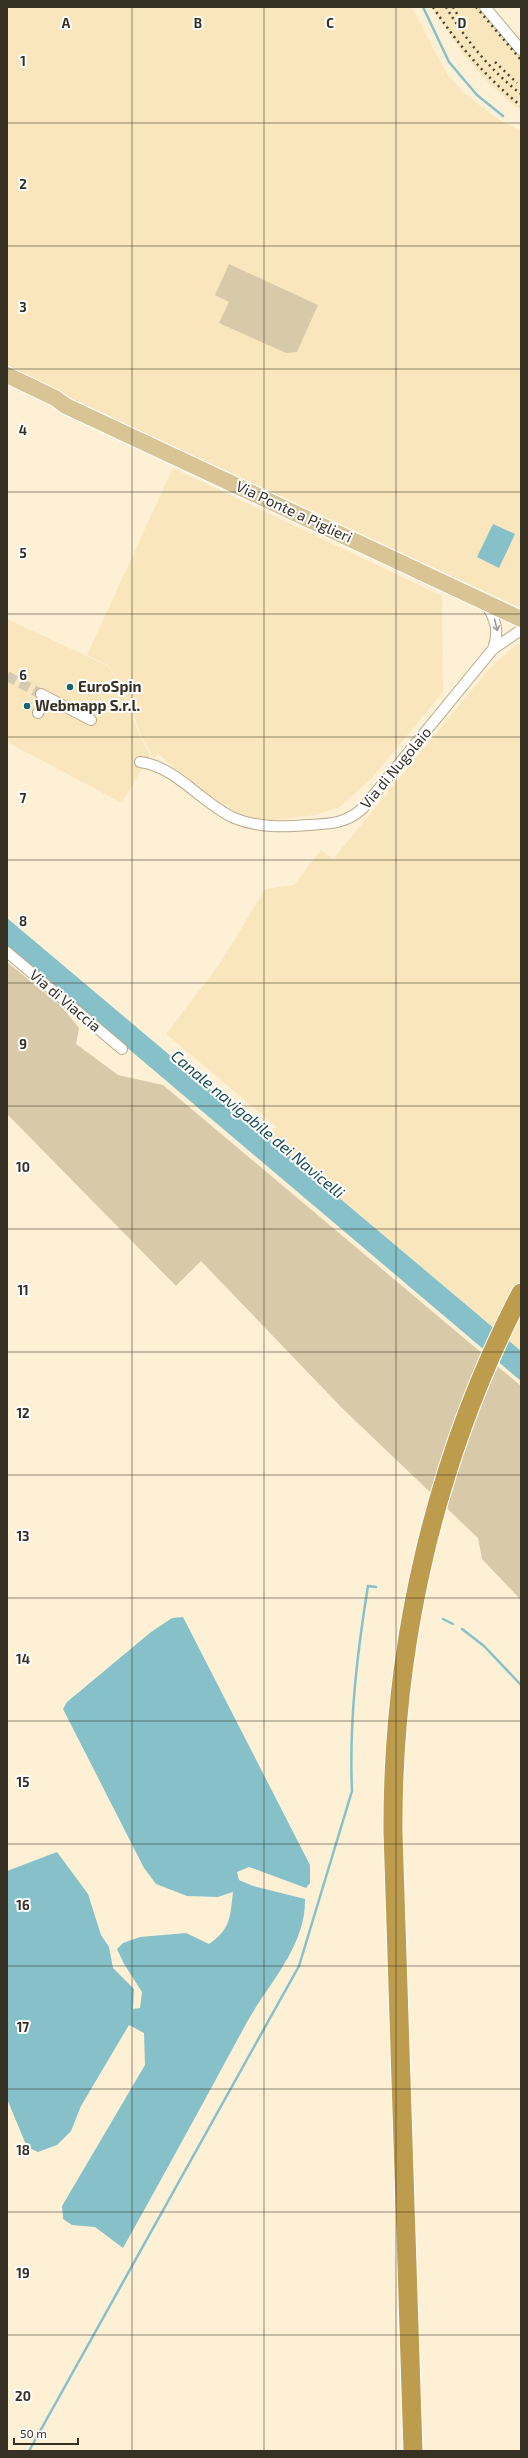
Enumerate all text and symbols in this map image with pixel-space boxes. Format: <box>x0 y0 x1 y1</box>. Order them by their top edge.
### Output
text: A <box>62 15 71 31</box>
text: B <box>194 15 202 31</box>
text: C <box>326 15 334 31</box>
text: D <box>458 15 467 31</box>
text: 1 <box>20 53 26 69</box>
text: 2 <box>19 176 27 192</box>
text: 3 <box>19 299 27 315</box>
text: 4 <box>19 422 27 438</box>
street label: Via Ponte a Piglieri <box>234 476 355 546</box>
text: 5 <box>19 545 27 561</box>
one-way arrow <box>493 618 500 631</box>
text: 6 <box>19 667 27 683</box>
place label: EuroSpin <box>78 677 142 695</box>
marker: EuroSpin <box>65 682 75 692</box>
place label: Webmapp S.r.l. <box>35 696 140 714</box>
marker: Webmapp S.r.l. <box>22 701 32 711</box>
street label: Via di Nugolaio <box>356 723 435 812</box>
text: 7 <box>20 790 27 806</box>
text: 8 <box>19 913 27 929</box>
street label: Via di Viaccia <box>26 965 105 1035</box>
text: 9 <box>19 1036 27 1052</box>
water label: Canale navigabile dei Navicelli <box>168 1046 349 1202</box>
text: 10 <box>16 1159 30 1175</box>
text: 11 <box>17 1282 29 1298</box>
text: 12 <box>16 1405 30 1421</box>
text: 13 <box>17 1528 30 1544</box>
text: 14 <box>16 1651 30 1667</box>
text: 15 <box>17 1774 29 1790</box>
text: 16 <box>16 1897 30 1913</box>
text: 17 <box>17 2019 29 2035</box>
text: 18 <box>16 2142 30 2158</box>
text: 19 <box>16 2265 30 2281</box>
text: 20 <box>15 2388 31 2404</box>
scale bar <box>14 2420 78 2446</box>
text: 50 m <box>20 2426 47 2440</box>

